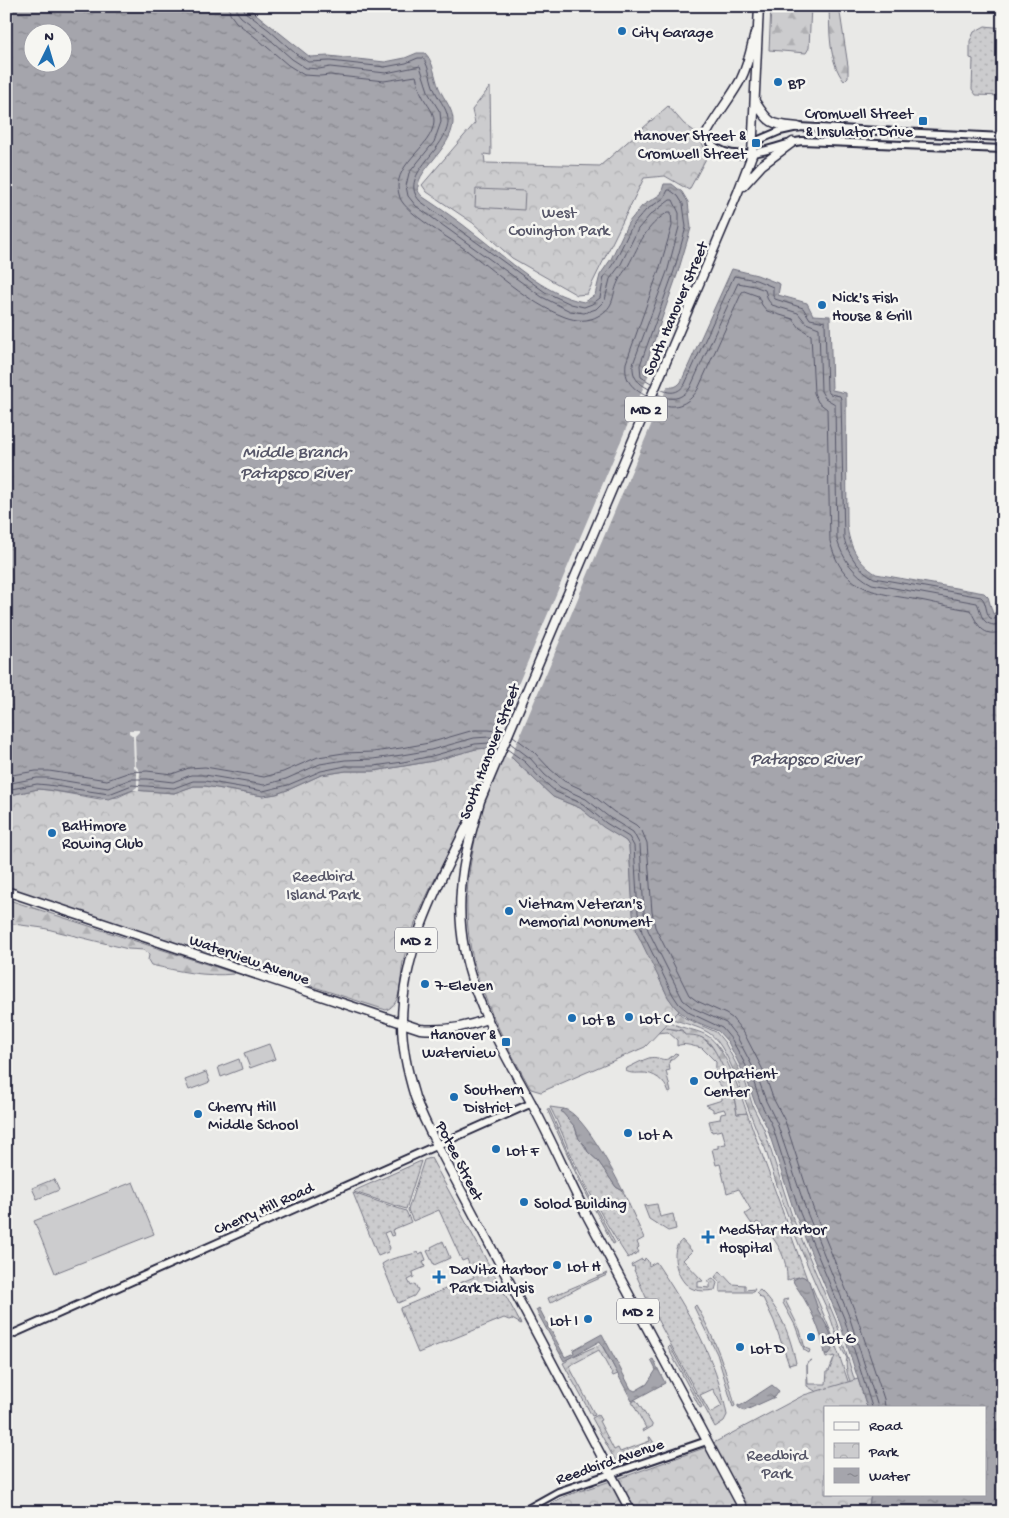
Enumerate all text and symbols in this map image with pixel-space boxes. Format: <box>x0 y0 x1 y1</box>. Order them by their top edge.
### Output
north arrow <box>22 22 72 72</box>
marker: City Garage <box>616 25 628 37</box>
place label: City Garage <box>632 25 714 44</box>
text: N <box>44 29 54 46</box>
marker: BP <box>772 76 784 88</box>
place label: BP <box>787 76 805 95</box>
place label: Cromwell Street & Insulator Drive <box>805 106 914 143</box>
marker: Cromwell Street & Insulator Drive <box>917 115 929 127</box>
place label: Hanover Street & Cromwell Street <box>633 128 747 165</box>
marker: Hanover Street & Cromwell Street <box>750 137 762 149</box>
park label: West Covington Park <box>509 205 611 242</box>
street label: South Hanover Street <box>640 238 715 379</box>
place label: Nick's Fish House & Grill <box>832 290 912 327</box>
marker: Nick's Fish House & Grill <box>816 299 828 311</box>
road number: MD 2 <box>625 396 667 422</box>
water label: Middle Branch Patapsco River <box>240 443 353 485</box>
street label: South Hanover Street <box>457 680 526 823</box>
water label: Patapsco River <box>750 750 863 771</box>
place label: Baltimore Rowing Club <box>61 818 144 855</box>
marker: Baltimore Rowing Club <box>46 827 58 839</box>
park label: Reedbird Island Park <box>286 869 362 906</box>
place label: Vietnam Veteran's Memorial Monument <box>518 896 653 933</box>
marker: Vietnam Veteran's Memorial Monument <box>503 905 515 917</box>
road number: MD 2 <box>395 928 437 952</box>
street label: Waterview Avenue <box>186 932 312 991</box>
marker: 7-Eleven <box>419 978 431 990</box>
place label: 7-Eleven <box>434 978 493 997</box>
marker: Lot C <box>623 1011 635 1023</box>
place label: Lot C <box>639 1011 673 1030</box>
marker: Lot B <box>566 1012 578 1024</box>
place label: Lot B <box>582 1012 615 1031</box>
place label: Hanover & Waterview <box>422 1027 497 1064</box>
marker: Hanover & Waterview <box>500 1036 512 1048</box>
place label: Outpatient Center <box>704 1066 778 1103</box>
marker: Outpatient Center <box>688 1075 700 1087</box>
place label: Southern District <box>463 1082 524 1119</box>
marker: Southern District <box>448 1091 460 1103</box>
place label: Cherry Hill Middle School <box>208 1099 298 1136</box>
marker: Cherry Hill Middle School <box>192 1108 204 1120</box>
street label: Potee Street <box>429 1118 487 1206</box>
marker: Lot A <box>622 1127 634 1139</box>
place label: Lot A <box>638 1127 673 1146</box>
marker: Lot F <box>490 1143 502 1155</box>
place label: Lot F <box>506 1143 539 1162</box>
street label: Cherry Hill Road <box>212 1179 319 1241</box>
marker: Solod Building <box>518 1196 530 1208</box>
place label: Solod Building <box>534 1196 627 1215</box>
place label: MedStar Harbor Hospital <box>719 1222 827 1259</box>
marker: MedStar Harbor Hospital <box>701 1230 715 1244</box>
marker: Lot H <box>551 1259 563 1271</box>
place label: Lot H <box>567 1259 601 1278</box>
place label: DaVita Harbor Park Dialysis <box>449 1262 548 1299</box>
marker: DaVita Harbor Park Dialysis <box>432 1270 446 1284</box>
road number: MD 2 <box>617 1298 659 1324</box>
place label: Lot I <box>550 1313 578 1332</box>
marker: Lot I <box>582 1313 594 1325</box>
marker: Lot G <box>805 1331 817 1343</box>
place label: Lot G <box>821 1331 856 1350</box>
marker: Lot D <box>734 1341 746 1353</box>
place label: Lot D <box>750 1341 785 1360</box>
legend <box>824 1406 986 1496</box>
text: Road <box>869 1418 903 1436</box>
street label: Reedbird Avenue <box>554 1436 667 1491</box>
text: Park <box>868 1444 899 1462</box>
park label: Reedbird Park <box>746 1448 809 1485</box>
text: Water <box>869 1468 911 1486</box>

